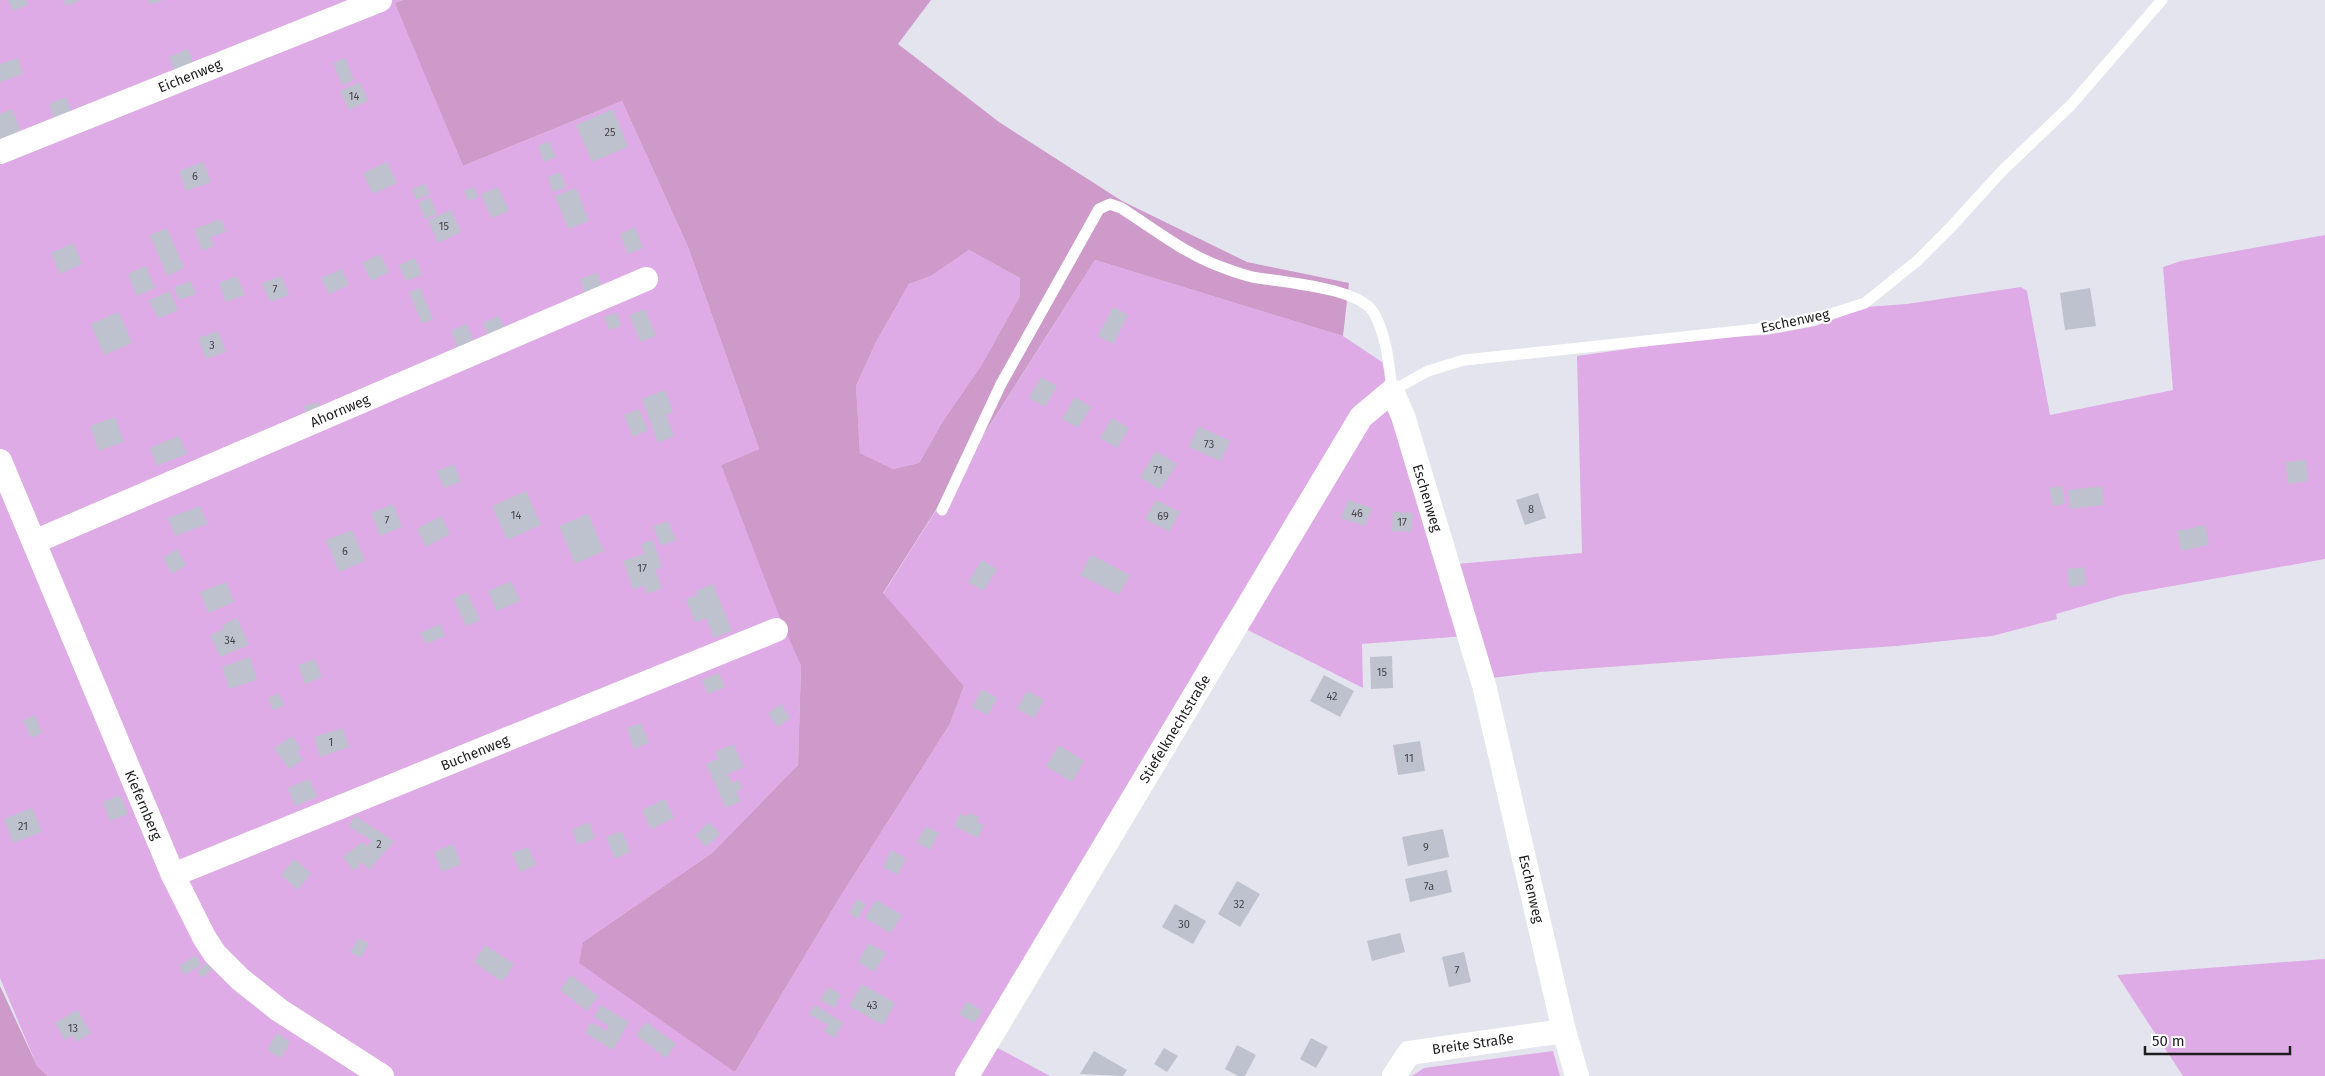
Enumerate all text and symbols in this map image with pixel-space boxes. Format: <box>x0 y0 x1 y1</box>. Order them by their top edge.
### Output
street label: Eichenweg <box>156 55 225 96</box>
house number: 14 <box>349 90 359 103</box>
house number: 25 <box>605 126 616 139</box>
house number: 6 <box>192 170 198 183</box>
house number: 15 <box>439 220 450 233</box>
house number: 7 <box>273 283 278 296</box>
street label: Eschenweg <box>1759 305 1832 337</box>
house number: 3 <box>209 339 215 352</box>
street label: Ahornweg <box>308 391 373 431</box>
house number: 73 <box>1204 438 1214 451</box>
street label: Eschenweg <box>1409 462 1446 534</box>
house number: 71 <box>1153 464 1163 477</box>
house number: 8 <box>1528 503 1534 516</box>
house number: 46 <box>1351 507 1363 520</box>
house number: 14 <box>511 509 521 522</box>
house number: 69 <box>1157 510 1169 523</box>
house number: 7 <box>385 514 390 527</box>
house number: 17 <box>1397 516 1407 529</box>
house number: 6 <box>342 545 348 558</box>
house number: 17 <box>637 562 647 575</box>
house number: 34 <box>224 634 236 647</box>
house number: 15 <box>1377 666 1388 679</box>
street label: Stiefelknechtstraße <box>1136 672 1214 786</box>
house number: 42 <box>1326 690 1338 703</box>
street label: Buchenweg <box>438 731 512 774</box>
house number: 1 <box>329 736 333 749</box>
house number: 11 <box>1404 752 1414 765</box>
street label: Kiefernberg <box>121 768 166 843</box>
house number: 21 <box>18 820 28 833</box>
house number: 2 <box>376 838 382 851</box>
house number: 9 <box>1423 841 1429 854</box>
street label: Eschenweg <box>1515 853 1547 926</box>
house number: 7a <box>1424 880 1434 893</box>
house number: 32 <box>1234 898 1244 911</box>
house number: 30 <box>1178 918 1190 931</box>
house number: 7 <box>1455 964 1460 977</box>
house number: 43 <box>866 999 878 1012</box>
house number: 13 <box>68 1022 78 1035</box>
scale bar <box>2145 1024 2290 1056</box>
street label: Breite Straße <box>1431 1030 1515 1058</box>
text: 50 m <box>2152 1032 2185 1050</box>

